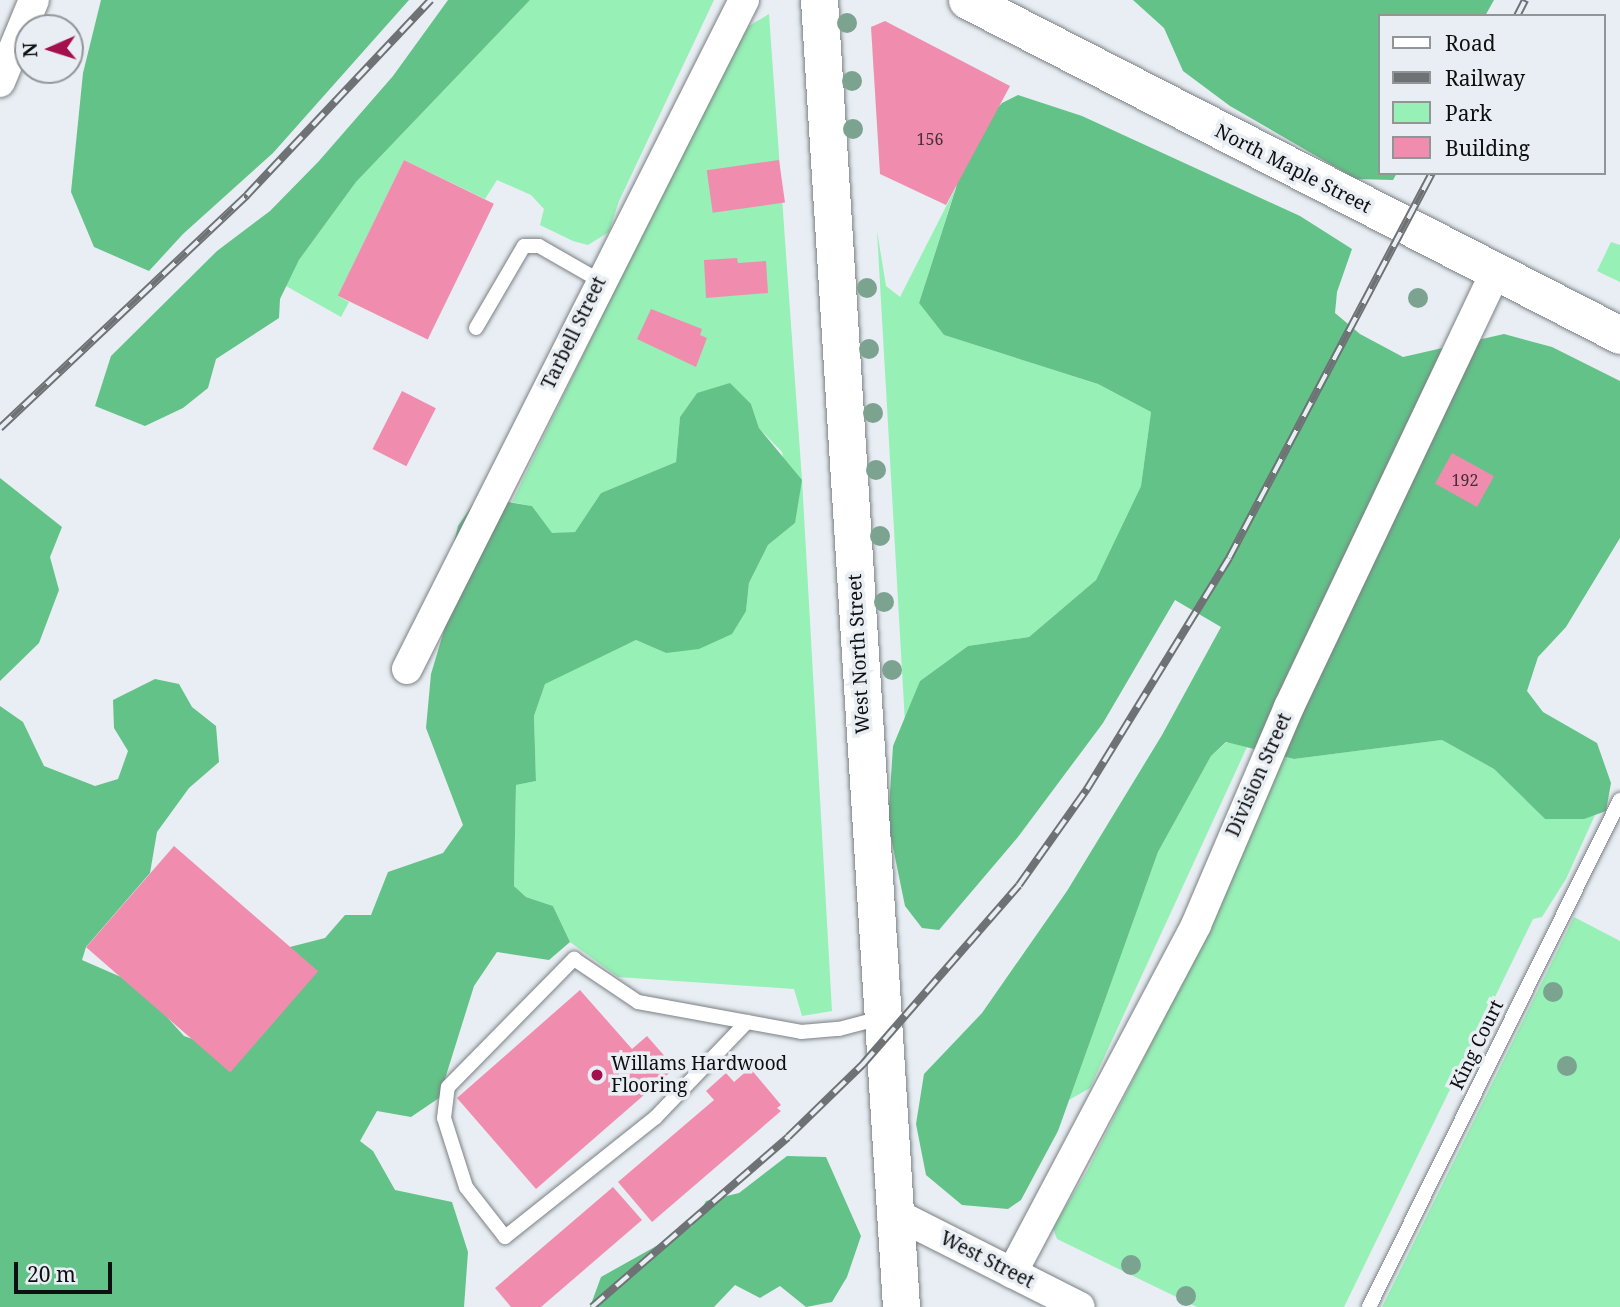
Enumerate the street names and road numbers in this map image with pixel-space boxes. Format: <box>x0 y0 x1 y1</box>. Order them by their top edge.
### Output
street label: North Maple Street <box>1211 120 1375 218</box>
street label: Tarbell Street <box>537 273 611 393</box>
street label: West North Street <box>843 573 875 735</box>
street label: Division Street <box>1222 710 1296 840</box>
street label: King Court <box>1445 996 1509 1094</box>
street label: West Street <box>936 1227 1038 1293</box>

